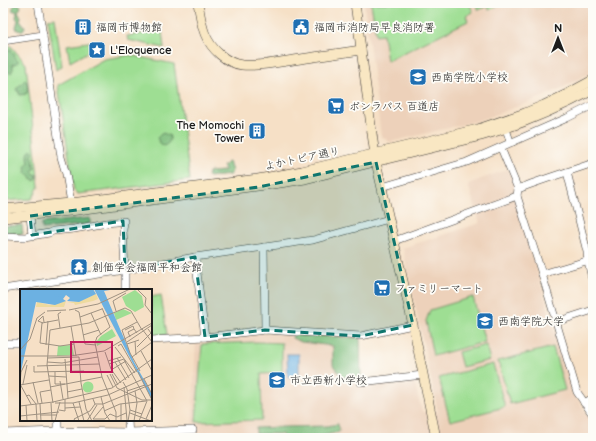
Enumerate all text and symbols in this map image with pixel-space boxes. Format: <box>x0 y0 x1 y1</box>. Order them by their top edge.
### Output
building icon: 福岡市博物館 <box>73 17 93 37</box>
public building icon: 福岡市消防局早良消防署 <box>291 17 311 37</box>
north arrow <box>538 18 578 58</box>
place label: 福岡市博物館 <box>96 21 162 34</box>
place label: 福岡市消防局早良消防署 <box>314 21 435 34</box>
text: N <box>554 22 562 35</box>
place icon: L'Eloquence <box>87 40 107 60</box>
place label: L'Eloquence <box>110 44 172 57</box>
school or university icon: 西南学院小学校 <box>408 67 428 87</box>
place label: 西南学院小学校 <box>431 71 508 84</box>
supermarket icon: ボンラパス 百道店 <box>326 96 346 116</box>
place label: ボンラパス 百道店 <box>349 100 440 113</box>
place label: The Momochi Tower <box>177 119 245 145</box>
building icon: The Momochi Tower <box>247 121 267 141</box>
street label: よかトピア通り <box>263 144 341 173</box>
temple icon: 創価学会福岡平和会館 <box>69 257 89 277</box>
place label: 創価学会福岡平和会館 <box>92 261 202 274</box>
supermarket icon: ファミリーマート <box>372 278 392 298</box>
place label: ファミリーマート <box>395 282 483 295</box>
inset map <box>20 289 152 421</box>
school or university icon: 西南学院大学 <box>475 311 495 331</box>
place label: 西南学院大学 <box>498 315 564 328</box>
school or university icon: 市立西新小学校 <box>267 370 287 390</box>
place label: 市立西新小学校 <box>290 374 367 387</box>

